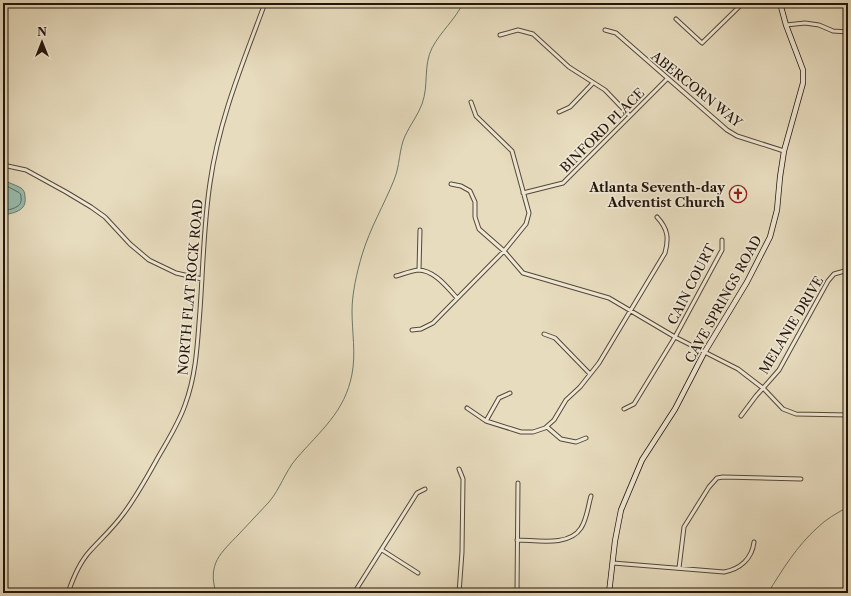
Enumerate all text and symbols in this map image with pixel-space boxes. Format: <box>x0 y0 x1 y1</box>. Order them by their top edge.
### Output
north arrow <box>22 22 62 62</box>
text: N <box>37 25 47 39</box>
street label: ABERCORN WAY <box>648 47 746 131</box>
street label: BINFORD PLACE <box>557 85 647 175</box>
place label: Atlanta Seventh-day Adventist Church <box>588 179 726 210</box>
church icon: Atlanta Seventh-day Adventist Church <box>728 184 748 204</box>
street label: NORTH FLAT ROCK ROAD <box>174 198 206 376</box>
street label: CAVE SPRINGS ROAD <box>681 232 765 366</box>
street label: CAIN COURT <box>664 241 718 327</box>
street label: MELANIE DRIVE <box>755 273 827 377</box>

